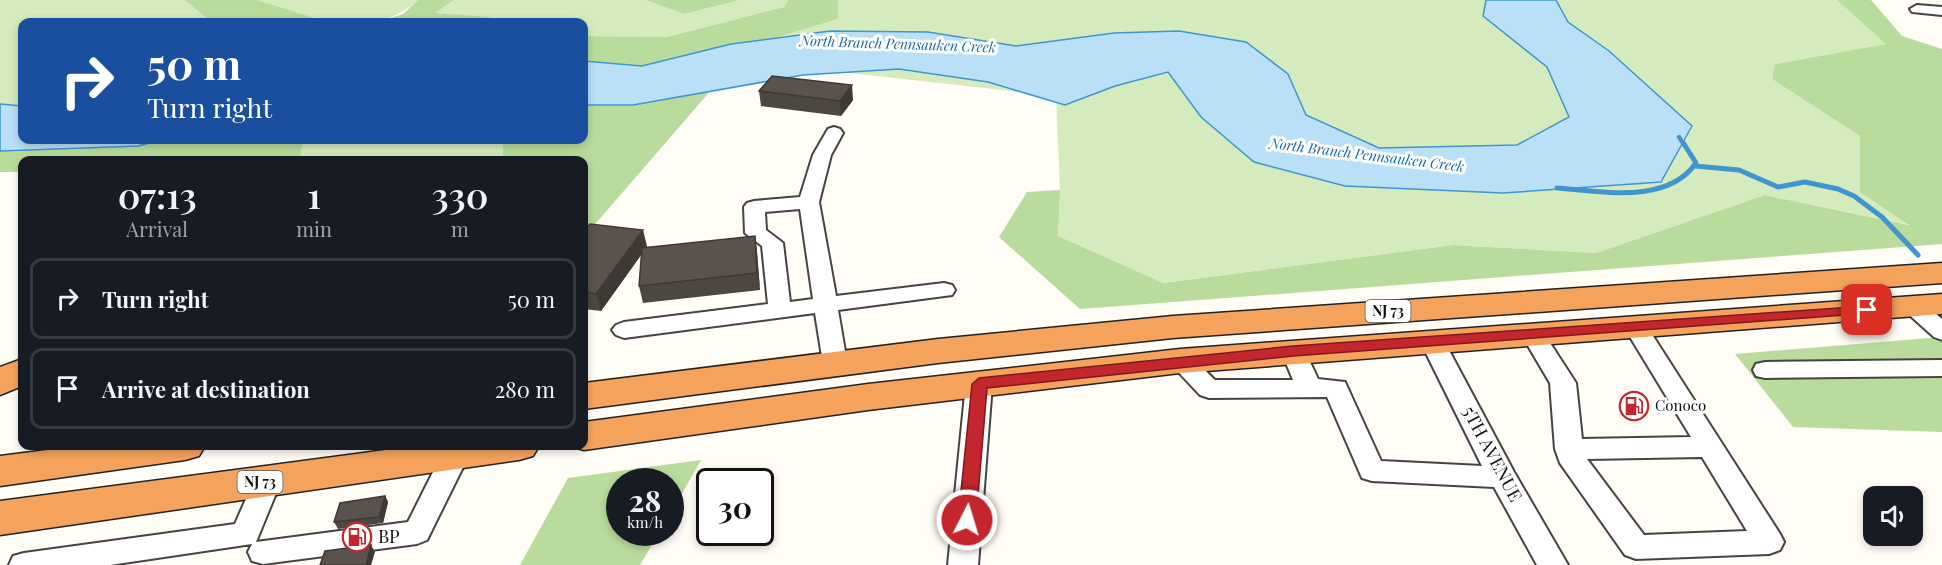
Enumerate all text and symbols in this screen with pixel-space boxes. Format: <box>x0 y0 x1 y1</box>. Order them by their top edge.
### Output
water label: North Branch Pennsauken Creek <box>798 31 996 56</box>
text: 50 m <box>147 35 241 91</box>
icon: right <box>48 42 126 120</box>
text: Turn right <box>147 89 272 125</box>
water label: North Branch Pennsauken Creek <box>1267 133 1465 176</box>
text: 07:13 <box>118 170 197 218</box>
text: 1 <box>307 170 321 218</box>
text: 330 <box>431 170 488 218</box>
text: Arrival <box>126 215 188 242</box>
text: min <box>296 215 332 242</box>
text: m <box>451 215 469 242</box>
icon: right <box>51 282 84 315</box>
text: Turn right <box>102 284 208 314</box>
text: 50 m <box>508 284 555 314</box>
pin <box>1841 284 1892 335</box>
icon: arrive <box>1850 293 1883 326</box>
road number: NJ 73 <box>1366 300 1410 322</box>
icon: arrive <box>51 372 84 405</box>
text: Arrive at destination <box>102 374 310 404</box>
text: 280 m <box>495 374 555 404</box>
fuel station icon: Conoco <box>1618 390 1650 422</box>
place label: Conoco <box>1655 395 1706 415</box>
street label: 5TH AVENUE <box>1458 402 1528 505</box>
speed limit sign: 30 <box>696 468 774 546</box>
road number: NJ 73 <box>238 471 282 493</box>
text: 28 <box>629 480 661 520</box>
map controls <box>1863 486 1923 546</box>
button: sound <box>1863 486 1923 546</box>
position arrow <box>935 488 999 552</box>
text: km/h <box>627 512 663 532</box>
fuel station icon: BP <box>341 521 373 553</box>
place label: BP <box>378 524 400 548</box>

